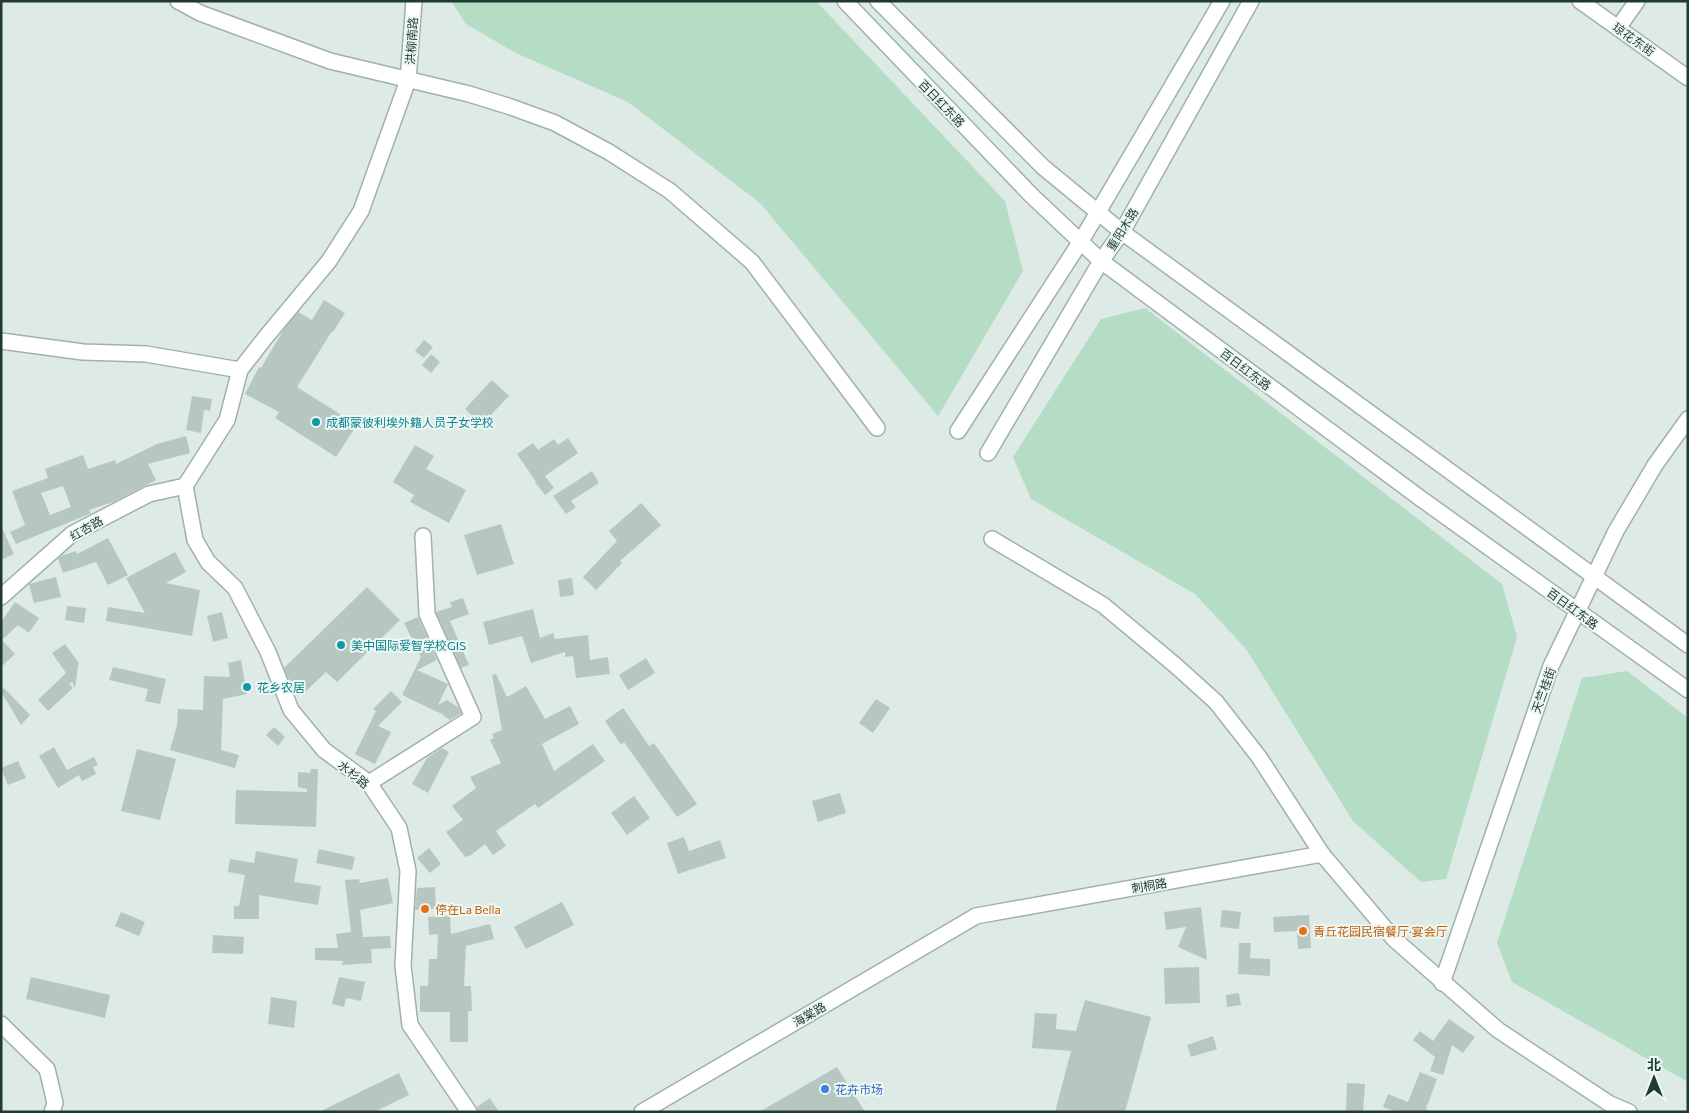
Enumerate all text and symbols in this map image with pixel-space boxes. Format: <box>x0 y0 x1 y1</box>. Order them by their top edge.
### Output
street label: 洪柳南路 <box>402 17 420 65</box>
street label: 琼花东街 <box>1610 19 1658 59</box>
street label: 百日红东路 <box>916 77 968 129</box>
street label: 重阳木路 <box>1103 205 1141 253</box>
street label: 百日红东路 <box>1218 345 1274 393</box>
place label: 成都蒙彼利埃外籍人员子女学校 <box>326 415 494 429</box>
marker: 成都蒙彼利埃外籍人员子女学校 <box>310 416 322 428</box>
street label: 红杏路 <box>67 513 105 543</box>
street label: 百日红东路 <box>1545 585 1601 631</box>
place label: 美中国际爱智学校GIS <box>351 638 466 652</box>
marker: 美中国际爱智学校GIS <box>335 639 347 651</box>
street label: 天竺桂街 <box>1528 665 1558 715</box>
place label: 花乡农居 <box>257 680 305 694</box>
marker: 花乡农居 <box>241 681 253 693</box>
street label: 水杉路 <box>336 757 372 791</box>
street label: 刺桐路 <box>1130 875 1168 895</box>
place label: 停在La Bella <box>435 902 501 916</box>
marker: 停在La Bella <box>419 903 431 915</box>
place label: 青丘花园民宿餐厅·宴会厅 <box>1313 924 1448 938</box>
marker: 青丘花园民宿餐厅·宴会厅 <box>1297 925 1309 937</box>
street label: 海棠路 <box>790 999 828 1029</box>
north arrow <box>1629 1053 1679 1103</box>
text: 北 <box>1647 1056 1661 1073</box>
place label: 花卉市场 <box>835 1082 883 1096</box>
marker: 花卉市场 <box>819 1083 831 1095</box>

